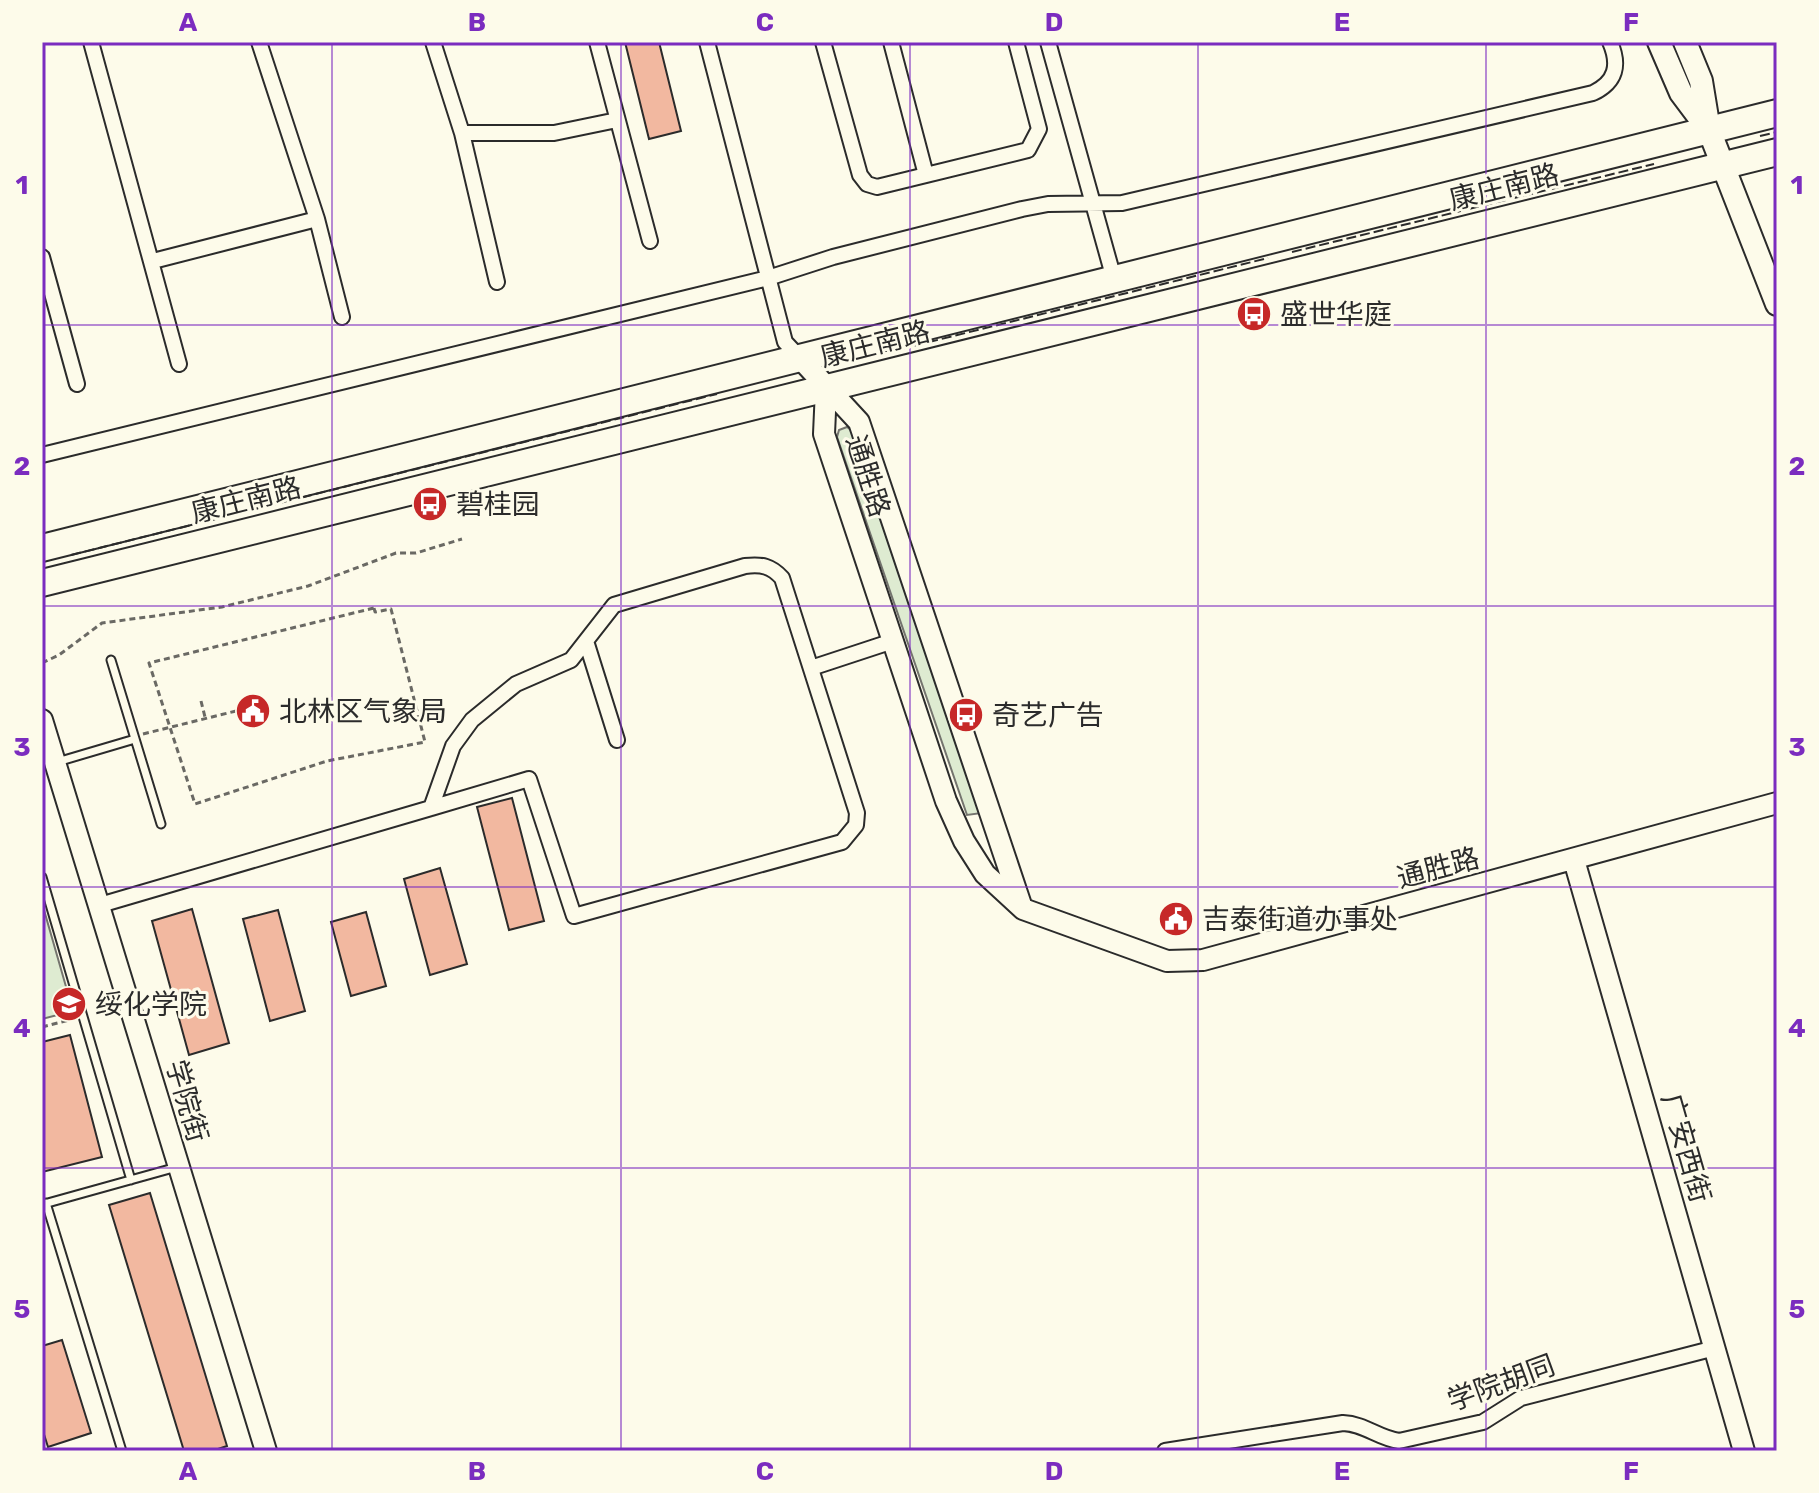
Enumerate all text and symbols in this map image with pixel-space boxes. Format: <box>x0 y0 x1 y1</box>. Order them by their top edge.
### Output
text: A <box>179 7 198 38</box>
text: B <box>468 7 486 38</box>
text: C <box>756 7 774 38</box>
text: D <box>1045 7 1063 38</box>
text: E <box>1334 7 1350 38</box>
text: F <box>1623 7 1639 38</box>
street label: 康庄南路 <box>1446 157 1562 217</box>
text: 1 <box>16 170 28 201</box>
text: 1 <box>1791 170 1803 201</box>
bus stop icon: 盛世华庭 <box>1235 295 1273 333</box>
place label: 盛世华庭 <box>1280 298 1392 331</box>
street label: 康庄南路 <box>817 314 933 374</box>
street label: 通胜路 <box>839 431 897 521</box>
text: 2 <box>14 451 30 482</box>
text: 2 <box>1789 451 1805 482</box>
street label: 康庄南路 <box>188 470 304 530</box>
bus stop icon: 碧桂园 <box>411 485 449 523</box>
place label: 碧桂园 <box>456 488 540 521</box>
public building icon: 北林区气象局 <box>234 692 272 730</box>
place label: 北林区气象局 <box>279 695 447 728</box>
bus stop icon: 奇艺广告 <box>947 696 985 734</box>
place label: 奇艺广告 <box>992 699 1104 732</box>
text: 3 <box>13 732 31 763</box>
text: 3 <box>1788 732 1806 763</box>
street label: 通胜路 <box>1393 841 1483 895</box>
public building icon: 吉泰街道办事处 <box>1157 900 1195 938</box>
place label: 吉泰街道办事处 <box>1202 903 1398 936</box>
school or university icon: 绥化学院 <box>50 985 88 1023</box>
place label: 绥化学院 <box>95 988 207 1021</box>
text: 4 <box>13 1013 31 1044</box>
text: 4 <box>1788 1013 1806 1044</box>
street label: 学院街 <box>160 1056 214 1146</box>
street label: 广安西街 <box>1655 1090 1717 1206</box>
text: 5 <box>14 1294 30 1325</box>
text: 5 <box>1789 1294 1805 1325</box>
street label: 学院胡同 <box>1443 1348 1559 1418</box>
text: A <box>179 1456 198 1487</box>
text: B <box>468 1456 486 1487</box>
text: C <box>756 1456 774 1487</box>
text: D <box>1045 1456 1063 1487</box>
text: E <box>1334 1456 1350 1487</box>
text: F <box>1623 1456 1639 1487</box>

